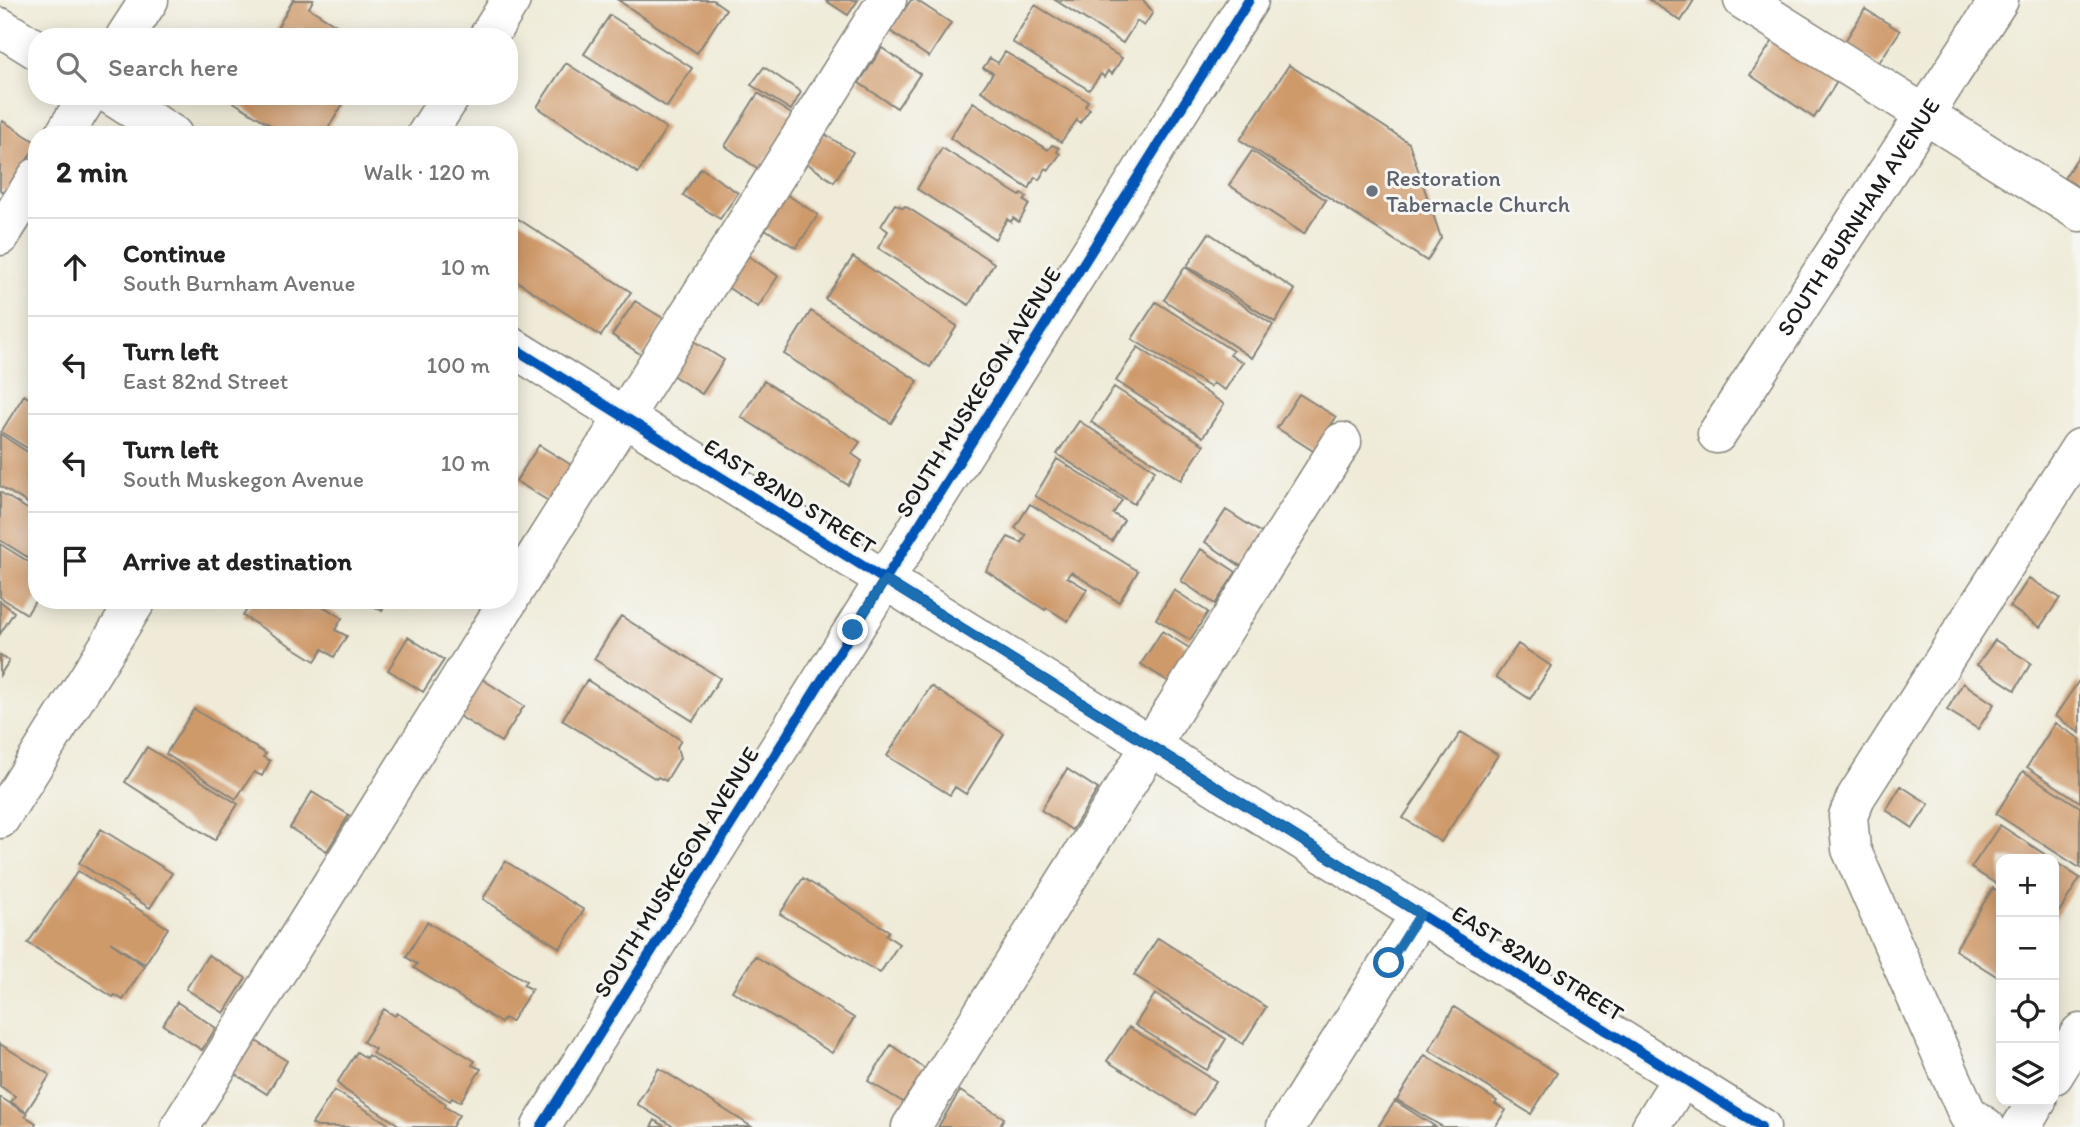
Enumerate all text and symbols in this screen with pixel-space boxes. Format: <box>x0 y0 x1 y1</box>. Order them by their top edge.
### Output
search box <box>28 28 518 105</box>
icon: search <box>52 48 90 86</box>
text: Search here <box>108 51 238 83</box>
street label: SOUTH BURNHAM AVENUE <box>1771 93 1946 341</box>
text: 2 min <box>56 153 127 190</box>
text: Walk · 120 m <box>364 158 490 186</box>
place label: Restoration Tabernacle Church <box>1386 164 1570 218</box>
marker: Restoration Tabernacle Church <box>1364 183 1380 199</box>
text: Continue <box>123 237 226 269</box>
icon: ahead <box>56 248 94 286</box>
text: 10 m <box>441 253 490 281</box>
street label: SOUTH MUSKEGON AVENUE <box>889 261 1067 522</box>
text: South Burnham Avenue <box>123 269 356 297</box>
text: Turn left <box>123 335 219 367</box>
icon: left <box>56 346 94 384</box>
text: 100 m <box>426 351 490 379</box>
text: East 82nd Street <box>123 367 289 395</box>
street label: EAST 82ND STREET <box>699 432 881 560</box>
text: Turn left <box>123 433 219 465</box>
icon: left <box>56 444 94 482</box>
text: 10 m <box>441 449 490 477</box>
text: South Muskegon Avenue <box>123 465 364 493</box>
icon: arrive <box>56 542 94 580</box>
text: Arrive at destination <box>123 545 352 577</box>
route end <box>837 614 868 645</box>
street label: SOUTH MUSKEGON AVENUE <box>587 741 765 1002</box>
map controls <box>1996 854 2059 1106</box>
button: + <box>1996 854 2059 917</box>
street label: EAST 82ND STREET <box>1447 899 1629 1027</box>
button: − <box>1996 917 2059 980</box>
route start <box>1373 947 1404 978</box>
button: locate <box>1996 980 2059 1043</box>
button: layers <box>1996 1043 2059 1106</box>

